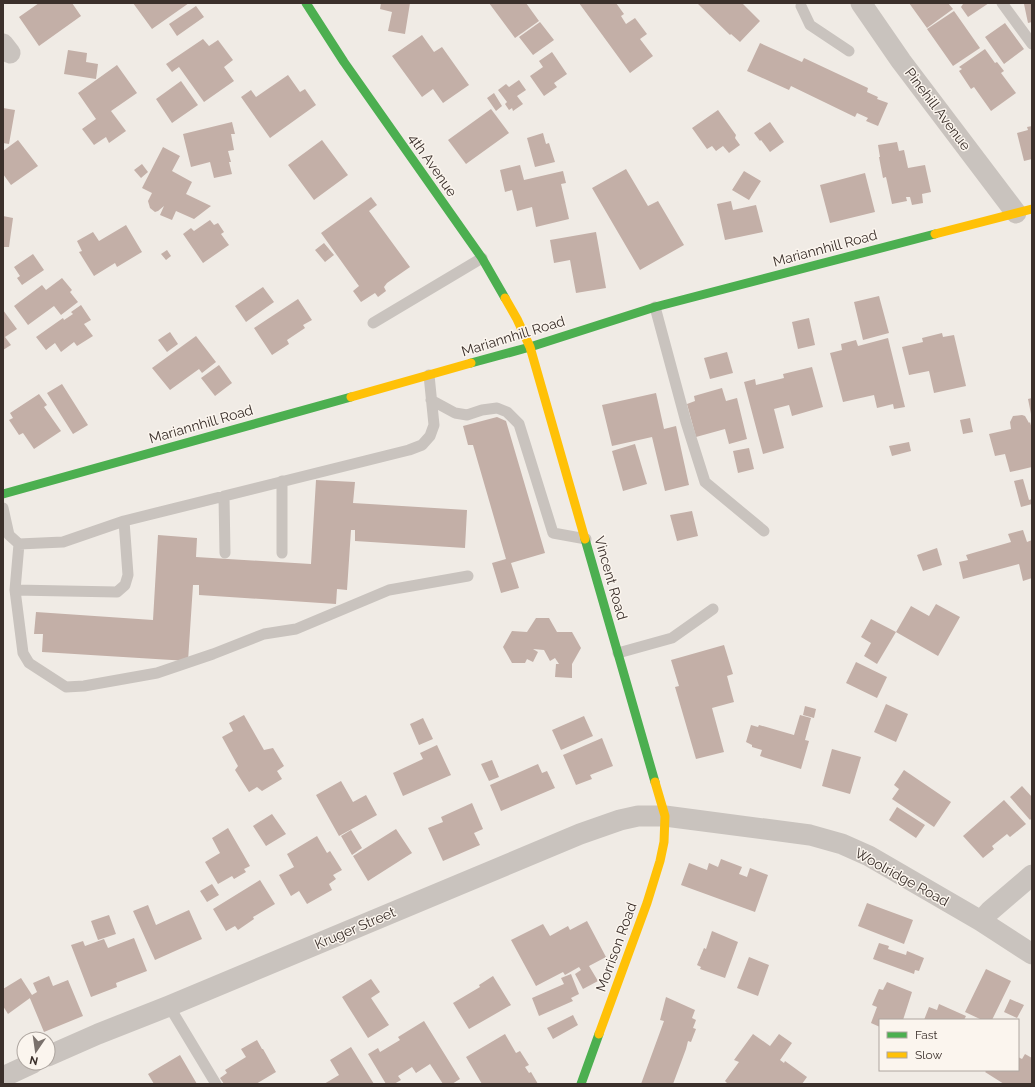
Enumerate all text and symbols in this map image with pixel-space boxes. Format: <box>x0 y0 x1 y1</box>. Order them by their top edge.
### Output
street label: Pinehill Avenue <box>902 65 974 153</box>
street label: 4th Avenue <box>406 131 460 199</box>
street label: Mariannhill Road <box>771 226 879 270</box>
street label: Mariannhill Road <box>459 313 567 359</box>
street label: Mariannhill Road <box>147 402 255 446</box>
street label: Vincent Road <box>591 534 631 622</box>
street label: Woolridge Road <box>852 845 952 909</box>
street label: Morrison Road <box>592 900 640 994</box>
street label: Kruger Street <box>312 904 398 952</box>
legend <box>879 1019 1019 1071</box>
text: Fast <box>915 1028 938 1042</box>
north arrow <box>16 1031 56 1071</box>
text: Slow <box>915 1048 942 1062</box>
text: N <box>28 1053 39 1068</box>

